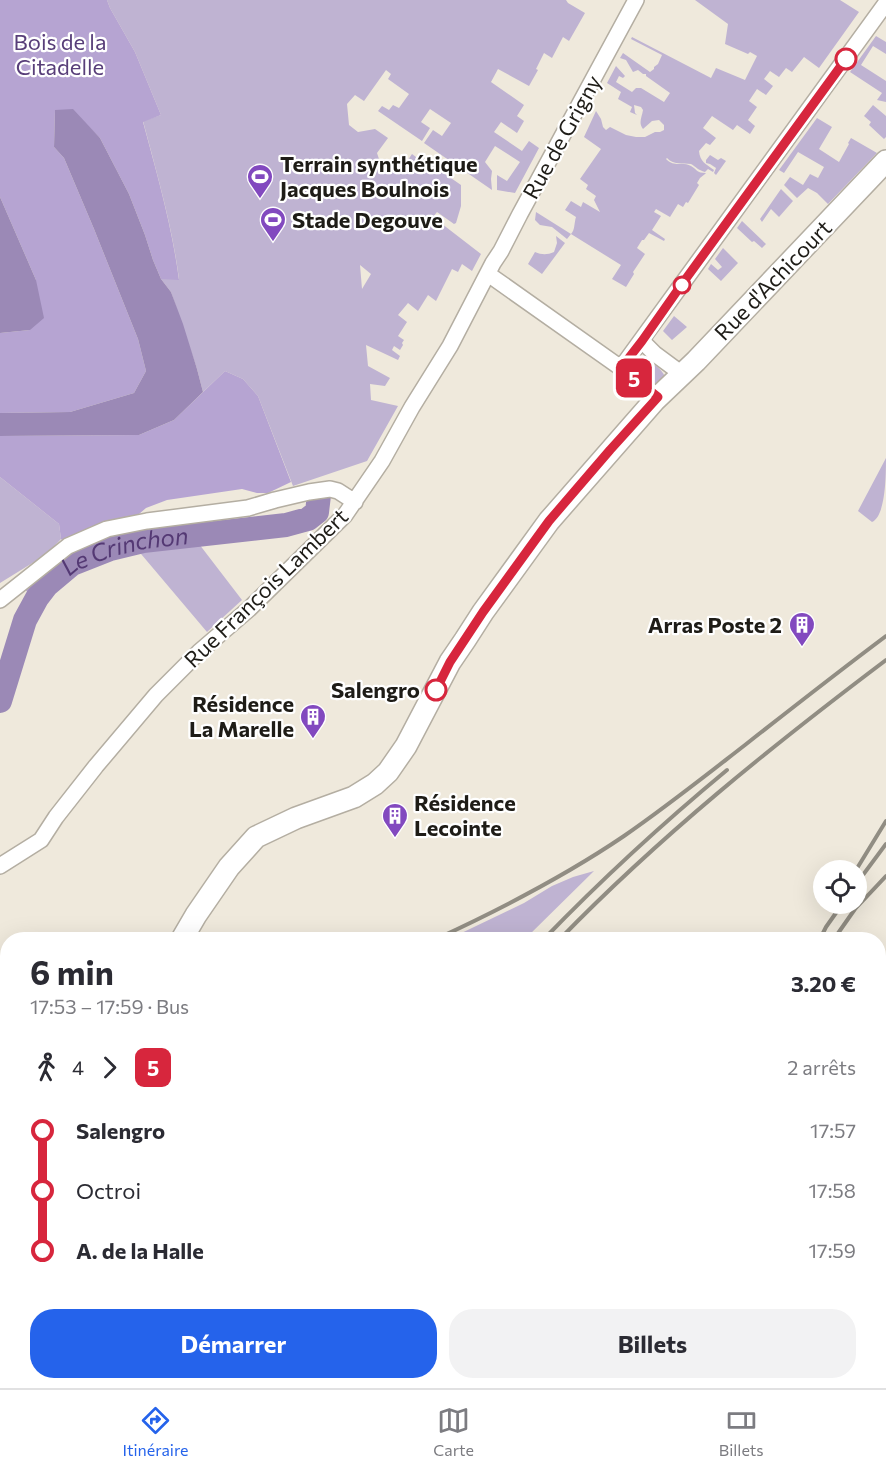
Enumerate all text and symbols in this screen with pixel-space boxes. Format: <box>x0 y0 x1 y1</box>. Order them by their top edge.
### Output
park label: Bois de la Citadelle <box>14 28 106 80</box>
unlabelled marker <box>835 48 857 70</box>
street label: Rue de Grigny <box>516 70 607 203</box>
place label: Terrain synthétique Jacques Boulnois <box>280 150 478 202</box>
sports icon: Terrain synthétique Jacques Boulnois <box>245 162 275 200</box>
sports icon: Stade Degouve <box>258 205 288 243</box>
place label: Stade Degouve <box>292 206 443 233</box>
street label: Rue d'Achicourt <box>709 214 837 345</box>
unlabelled marker <box>673 276 691 294</box>
line badge: 5 <box>614 358 654 398</box>
text: 5 <box>628 366 640 391</box>
street label: Rue François Lambert <box>178 502 353 673</box>
water label: Le Crinchon <box>54 520 190 581</box>
building icon: Arras Poste 2 <box>787 610 817 648</box>
place label: Arras Poste 2 <box>648 611 782 638</box>
place label: Salengro <box>331 676 420 703</box>
marker: Salengro <box>425 679 447 701</box>
place label: Résidence La Marelle <box>189 690 294 742</box>
building icon: Résidence La Marelle <box>298 702 328 740</box>
place label: Résidence Lecointe <box>414 789 516 841</box>
building icon: Résidence Lecointe <box>380 801 410 839</box>
map controls <box>813 860 867 914</box>
button: locate <box>813 860 867 914</box>
text: 6 min <box>30 951 114 992</box>
text: 3.20 € <box>791 970 856 997</box>
text: 17:53 – 17:59 · Bus <box>30 994 189 1018</box>
icon: walk <box>30 1051 63 1084</box>
icon: forward <box>93 1051 126 1084</box>
text: 4 <box>72 1055 84 1079</box>
text: 5 <box>147 1055 159 1080</box>
text: 2 arrêts <box>787 1055 856 1079</box>
text: Salengro <box>76 1117 165 1144</box>
text: 17:57 <box>810 1118 856 1142</box>
text: Octroi <box>76 1177 141 1204</box>
text: 17:58 <box>809 1178 856 1202</box>
text: A. de la Halle <box>76 1237 204 1264</box>
text: 17:59 <box>809 1238 856 1262</box>
button: Démarrer <box>30 1309 437 1378</box>
button: Billets <box>449 1309 856 1378</box>
tab: Itinéraire <box>122 1404 188 1459</box>
tab: Carte <box>433 1404 474 1459</box>
tab: Billets <box>719 1404 764 1459</box>

